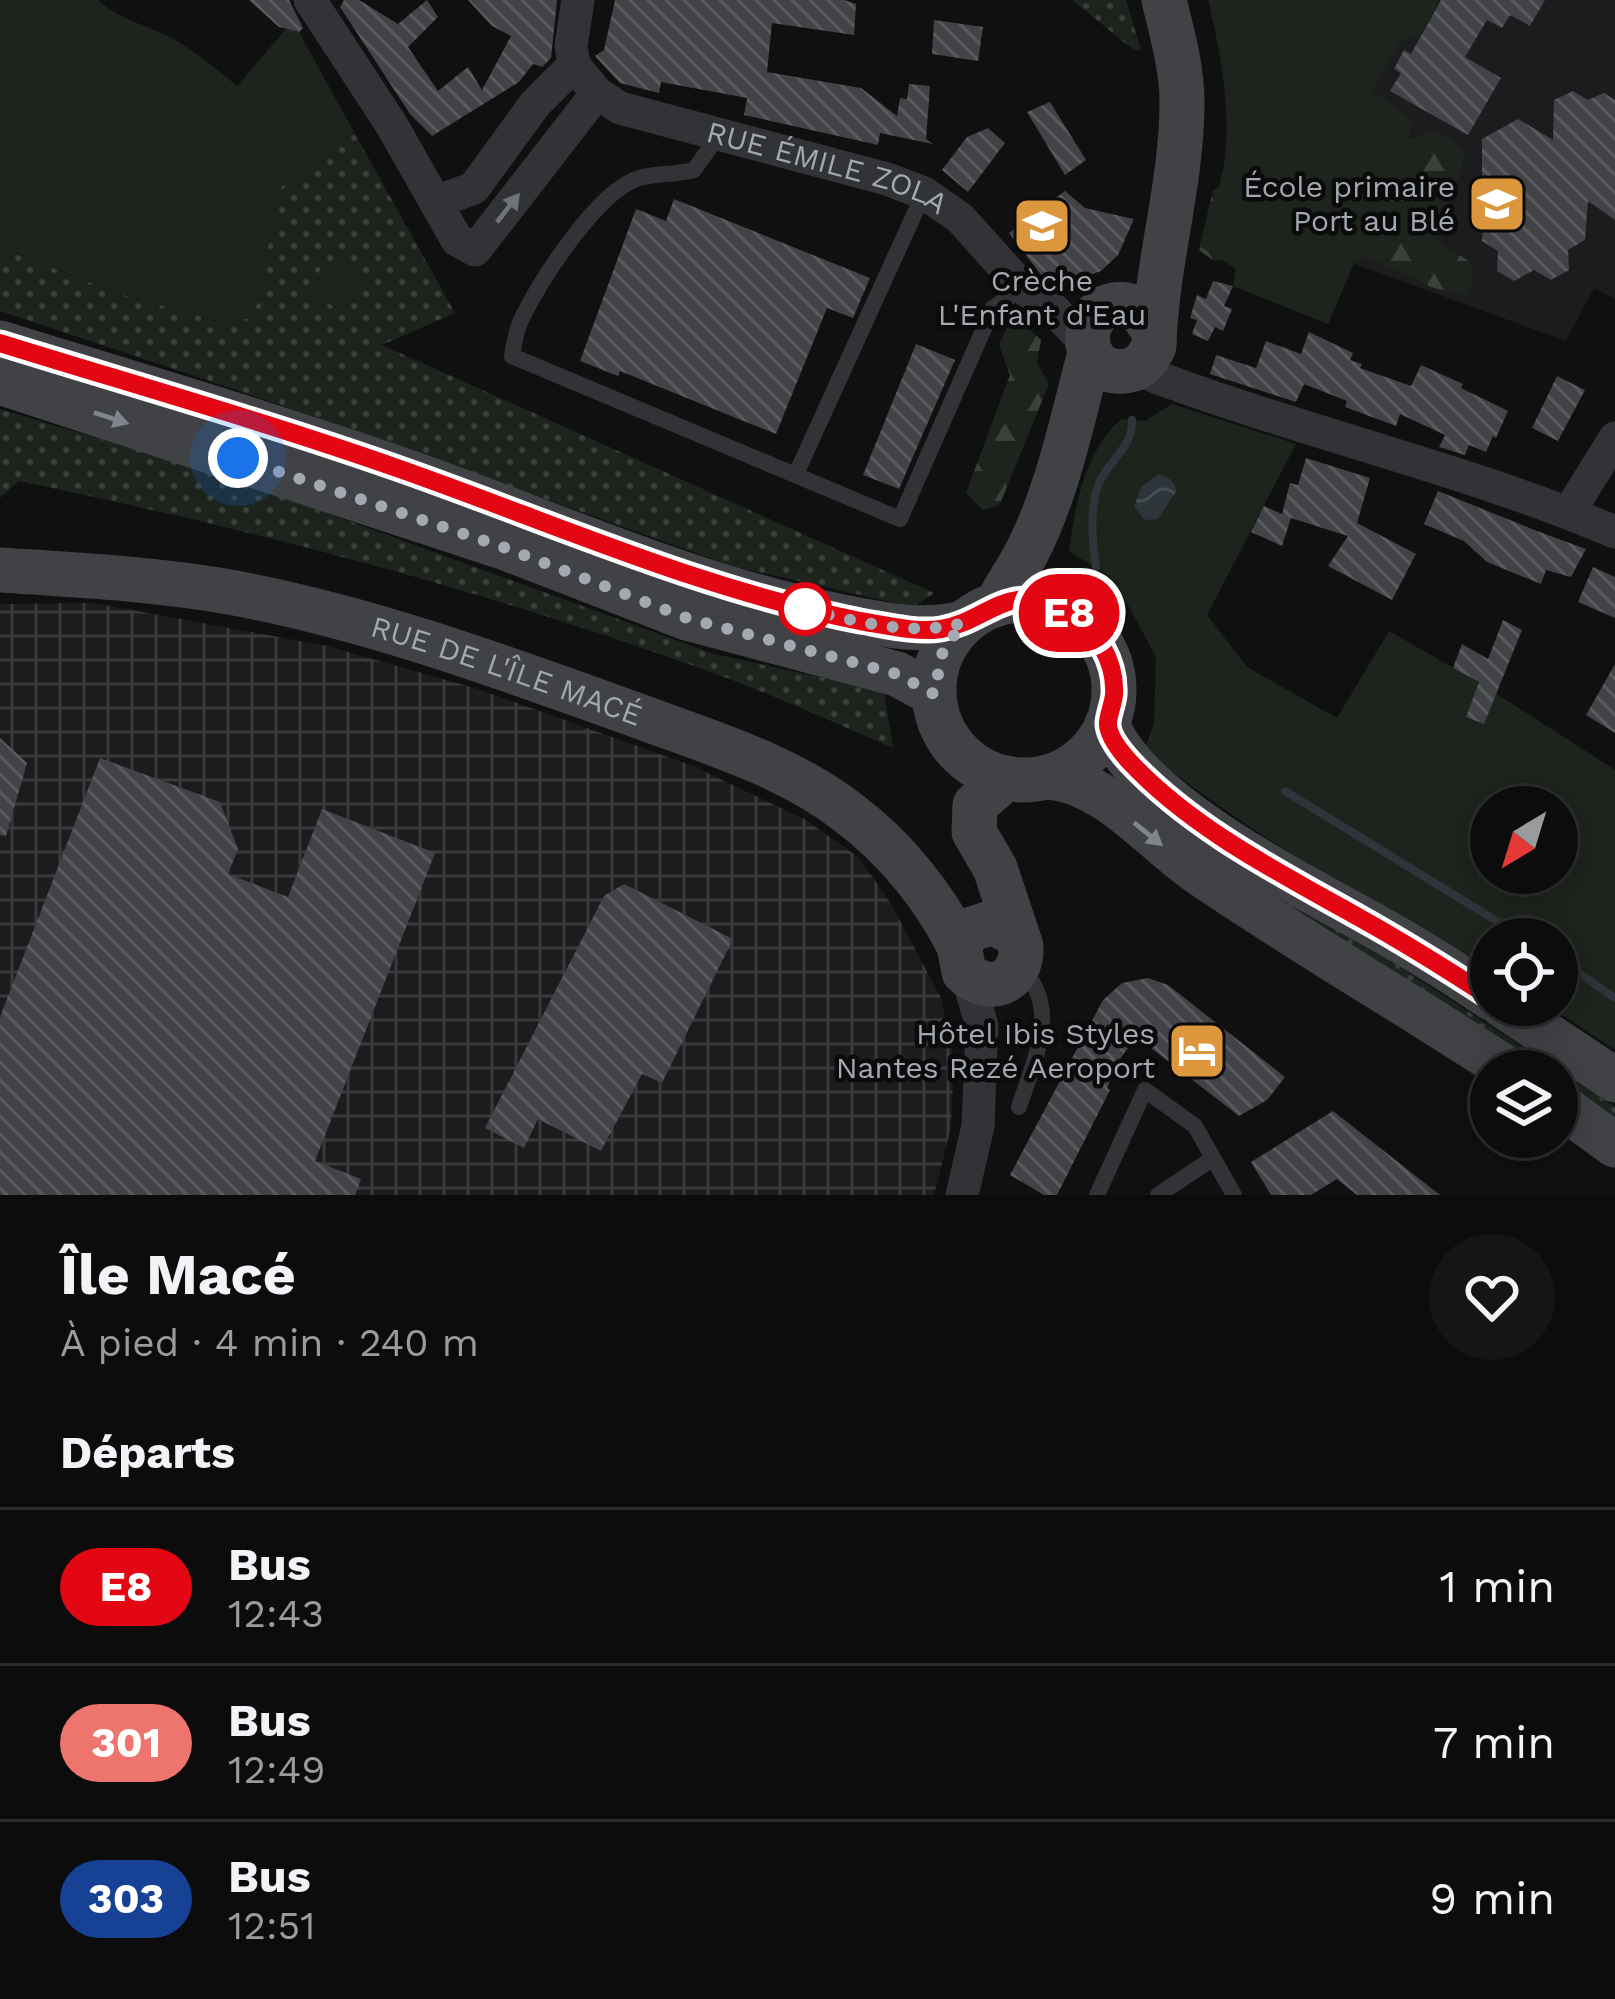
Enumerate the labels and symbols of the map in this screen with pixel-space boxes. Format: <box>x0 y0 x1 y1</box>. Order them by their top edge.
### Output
street label: RUE ÉMILE ZOLA <box>703 114 955 221</box>
place label: École primaire Port au Blé <box>1243 169 1455 238</box>
school or university icon: École primaire Port au Blé <box>1466 173 1528 235</box>
one-way arrow <box>495 193 520 224</box>
school or university icon: Crèche L'Enfant d'Eau <box>1011 195 1073 257</box>
place label: Crèche L'Enfant d'Eau <box>938 263 1146 332</box>
one-way arrow <box>93 410 130 428</box>
your location <box>208 428 268 488</box>
line badge: E8 <box>1015 574 1123 652</box>
unlabelled marker <box>780 584 830 634</box>
street label: RUE DE L'ÎLE MACÉ <box>367 609 647 733</box>
north arrow <box>1470 786 1578 894</box>
one-way arrow <box>1133 821 1163 847</box>
place label: Hôtel Ibis Styles Nantes Rezé Aeroport <box>836 1016 1155 1085</box>
hotel icon: Hôtel Ibis Styles Nantes Rezé Aeroport <box>1166 1020 1228 1082</box>

